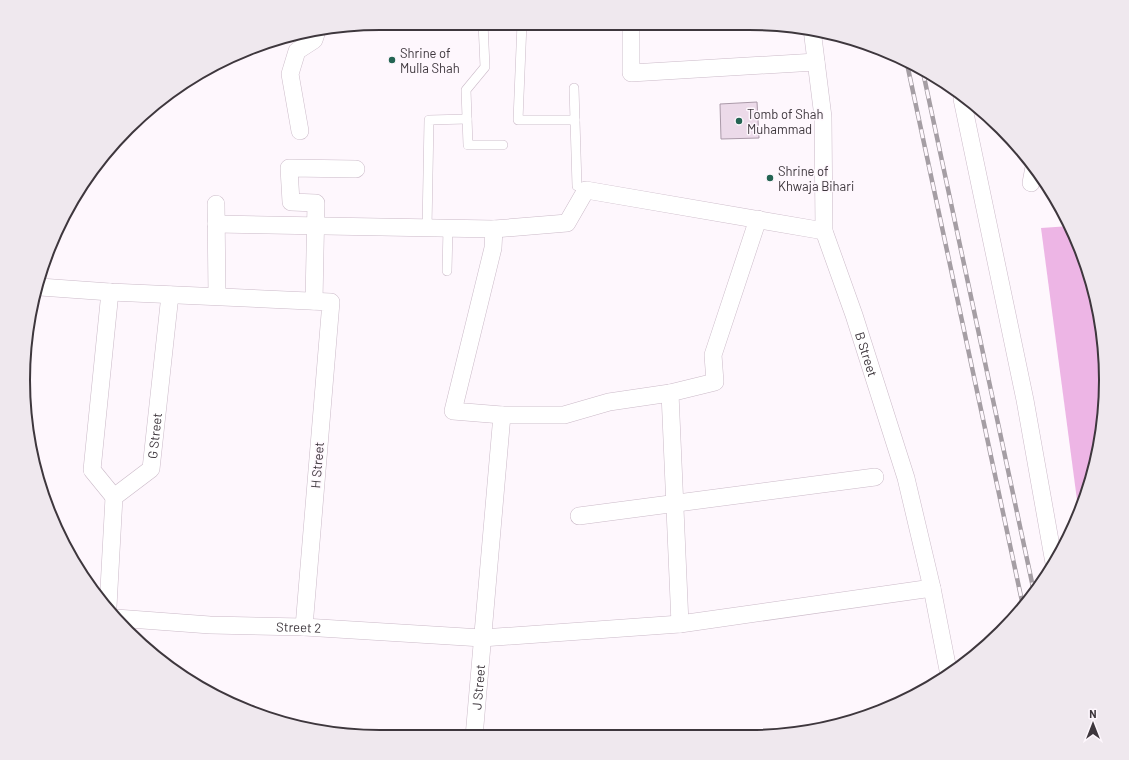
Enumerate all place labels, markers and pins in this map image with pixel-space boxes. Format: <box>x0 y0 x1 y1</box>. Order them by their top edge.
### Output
place label: Shrine of Mulla Shah <box>400 45 460 76</box>
marker: Shrine of Mulla Shah <box>387 55 397 65</box>
place label: Tomb of Shah Muhammad <box>747 106 824 137</box>
marker: Tomb of Shah Muhammad <box>734 116 744 126</box>
place label: Shrine of Khwaja Bihari <box>778 163 854 194</box>
marker: Shrine of Khwaja Bihari <box>765 173 775 183</box>

